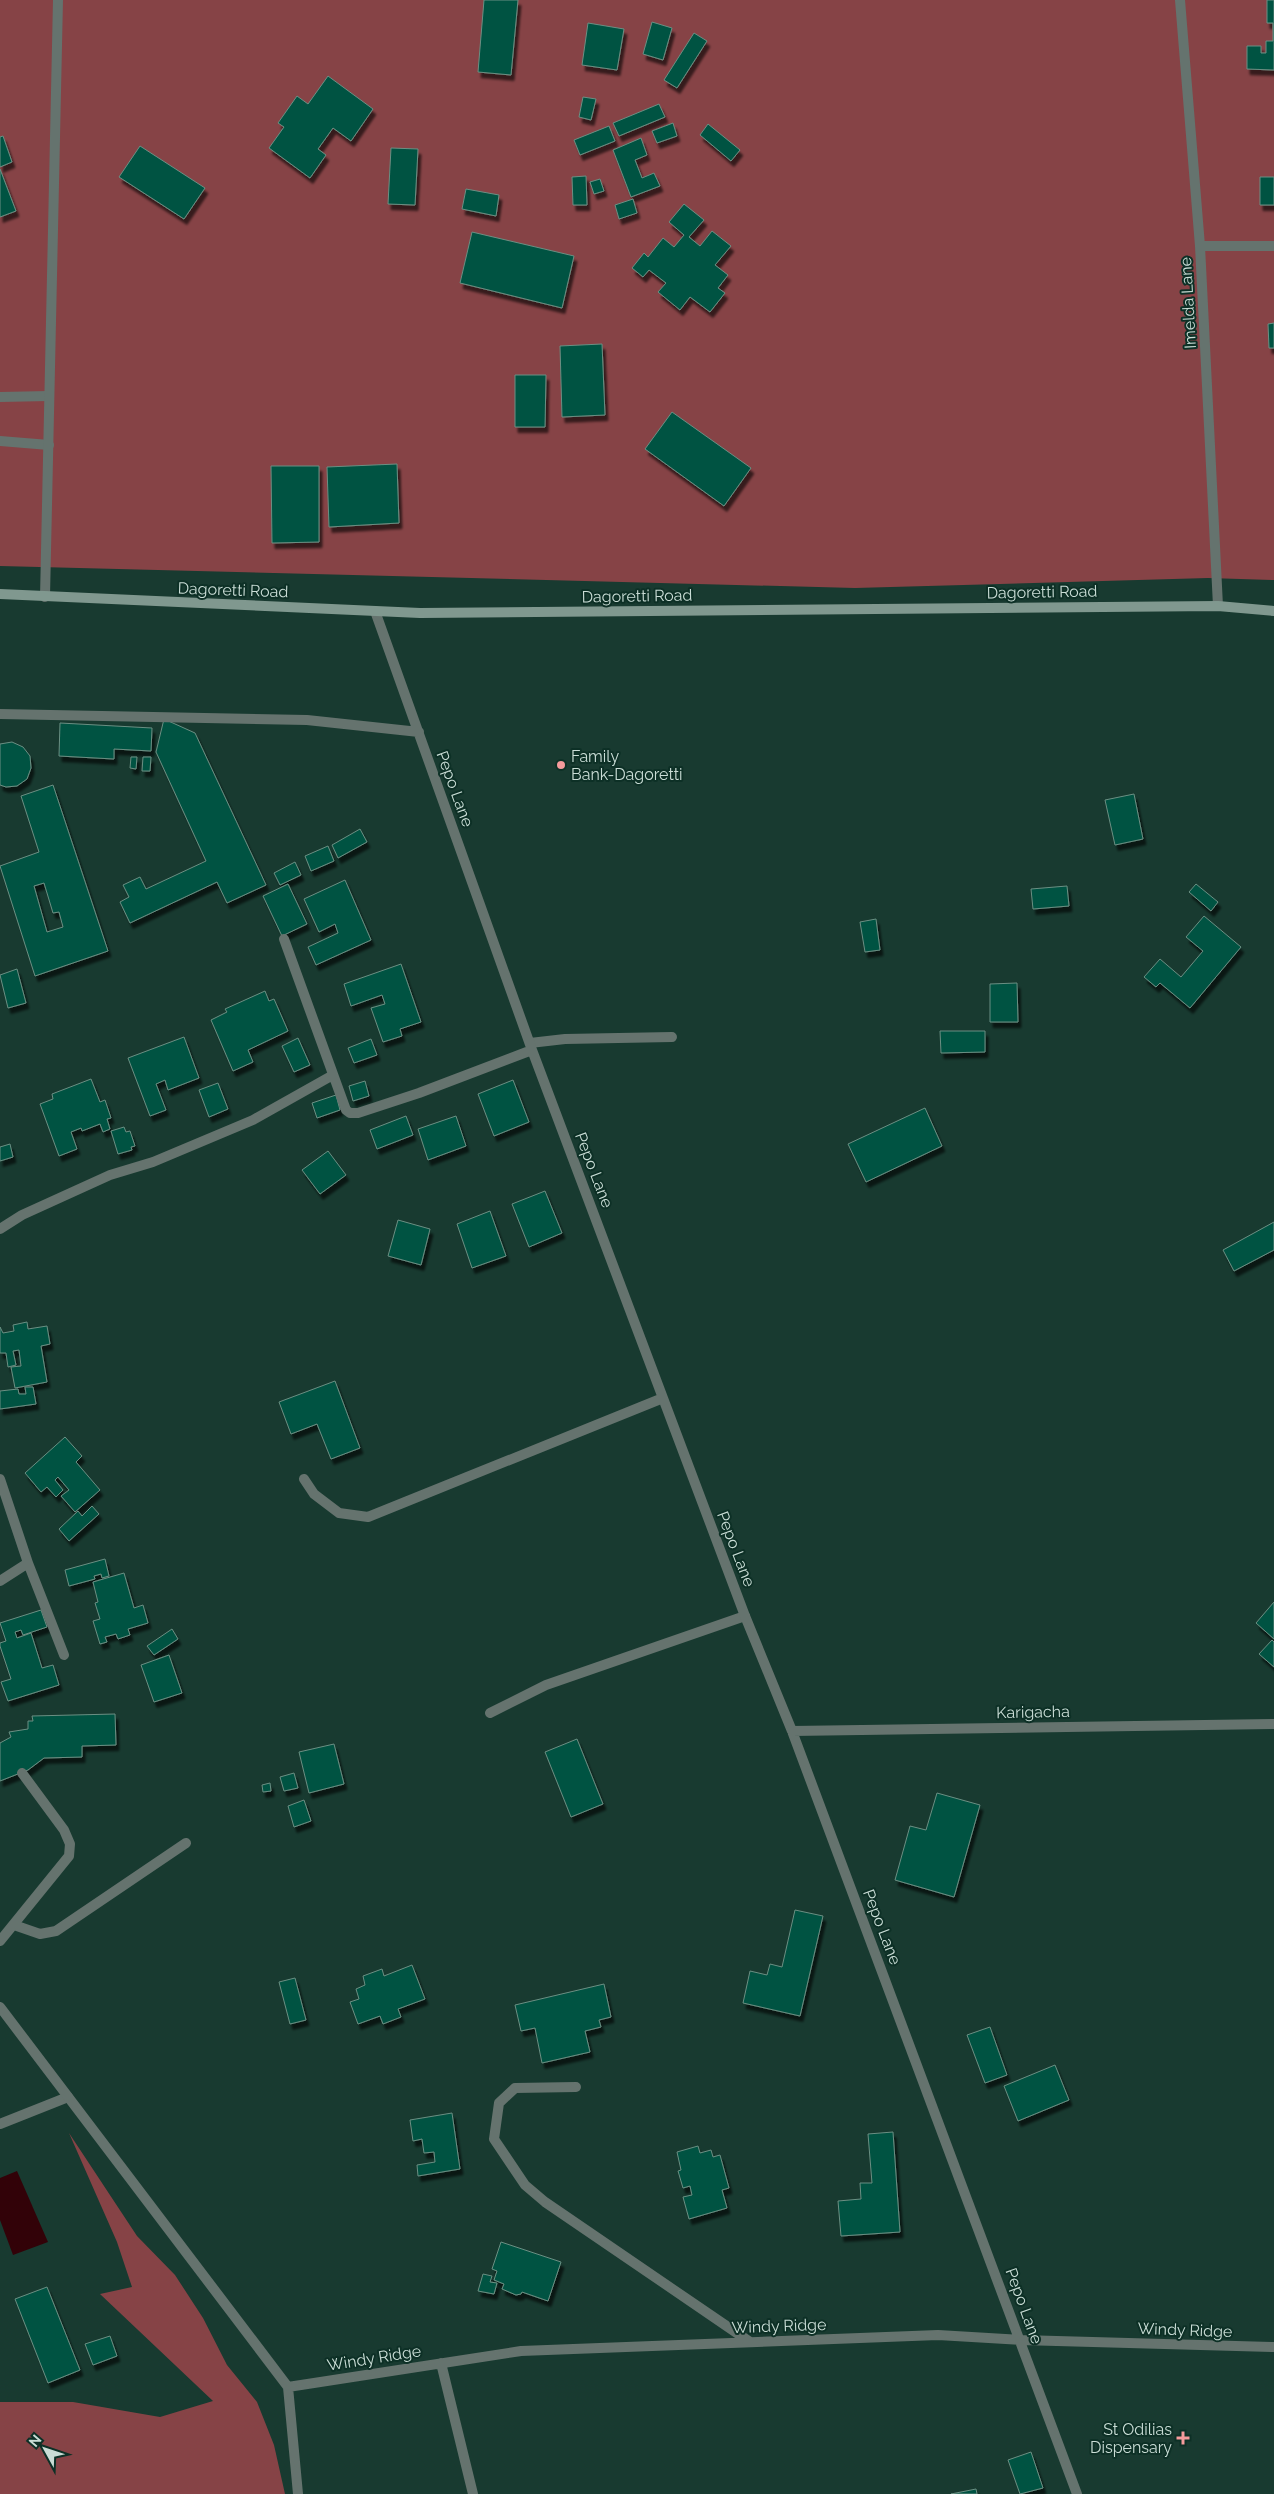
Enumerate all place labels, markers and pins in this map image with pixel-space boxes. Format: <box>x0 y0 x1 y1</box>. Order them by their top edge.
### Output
place label: Family Bank-Dagoretti <box>571 747 683 784</box>
marker: Family Bank-Dagoretti <box>555 759 567 771</box>
place label: St Odilias Dispensary <box>1090 2420 1172 2457</box>
marker: St Odilias Dispensary <box>1176 2431 1190 2445</box>

